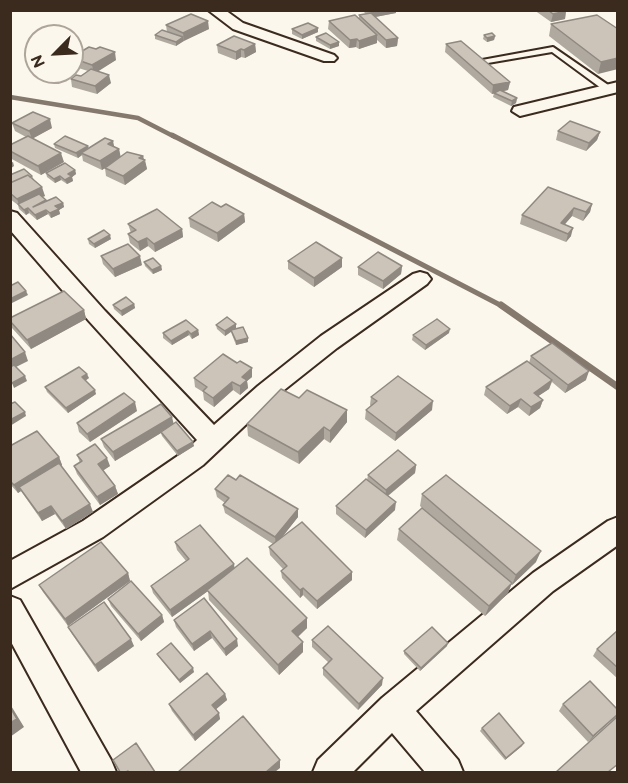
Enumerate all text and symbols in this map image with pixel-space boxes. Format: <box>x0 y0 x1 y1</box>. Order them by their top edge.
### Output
north arrow <box>24 24 84 84</box>
text: N <box>28 51 50 70</box>

